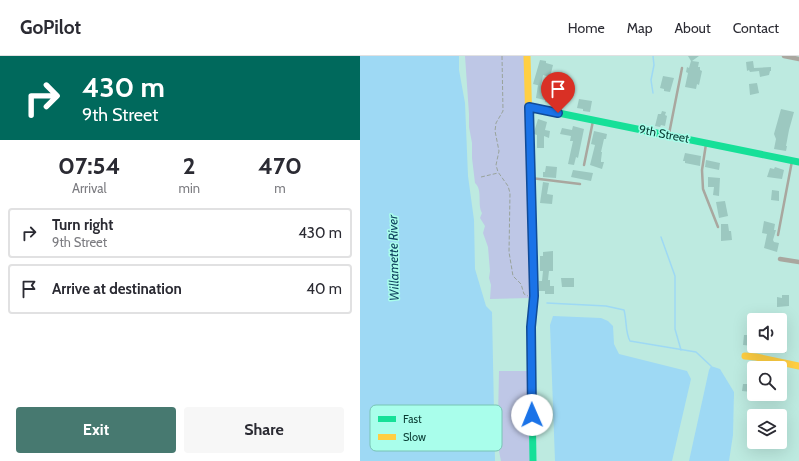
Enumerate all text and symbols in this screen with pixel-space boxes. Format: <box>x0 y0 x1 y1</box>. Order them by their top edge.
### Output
text: GoPilot <box>20 16 81 39</box>
text: Home <box>568 19 605 37</box>
text: Map <box>627 19 652 37</box>
text: About <box>674 19 711 37</box>
text: Contact <box>733 19 779 37</box>
text: 430 m <box>82 70 165 104</box>
icon: right <box>16 72 68 124</box>
pin <box>541 72 575 113</box>
icon: arrive <box>547 78 569 100</box>
text: 9th Street <box>82 104 158 126</box>
street label: 9th Street <box>638 121 691 146</box>
text: 07:54 <box>58 151 120 180</box>
text: 2 <box>183 151 196 180</box>
text: 470 <box>258 151 302 180</box>
text: Arrival <box>72 180 107 196</box>
text: min <box>179 180 200 196</box>
text: m <box>274 180 286 196</box>
water label: Willamette River <box>384 214 402 301</box>
text: Turn right <box>52 216 113 234</box>
icon: right <box>18 222 40 244</box>
text: 430 m <box>298 224 342 242</box>
text: 9th Street <box>52 234 107 250</box>
icon: arrive <box>18 278 40 300</box>
text: Arrive at destination <box>52 280 182 298</box>
text: 40 m <box>306 280 342 298</box>
map controls <box>747 313 787 449</box>
button: sound <box>747 313 787 353</box>
button: search <box>747 361 787 401</box>
position arrow <box>511 394 553 436</box>
legend <box>370 405 502 451</box>
button: Exit <box>16 407 176 453</box>
button: Share <box>184 407 344 453</box>
button: layers <box>747 409 787 449</box>
text: Fast <box>403 412 422 426</box>
text: Slow <box>403 430 426 444</box>

